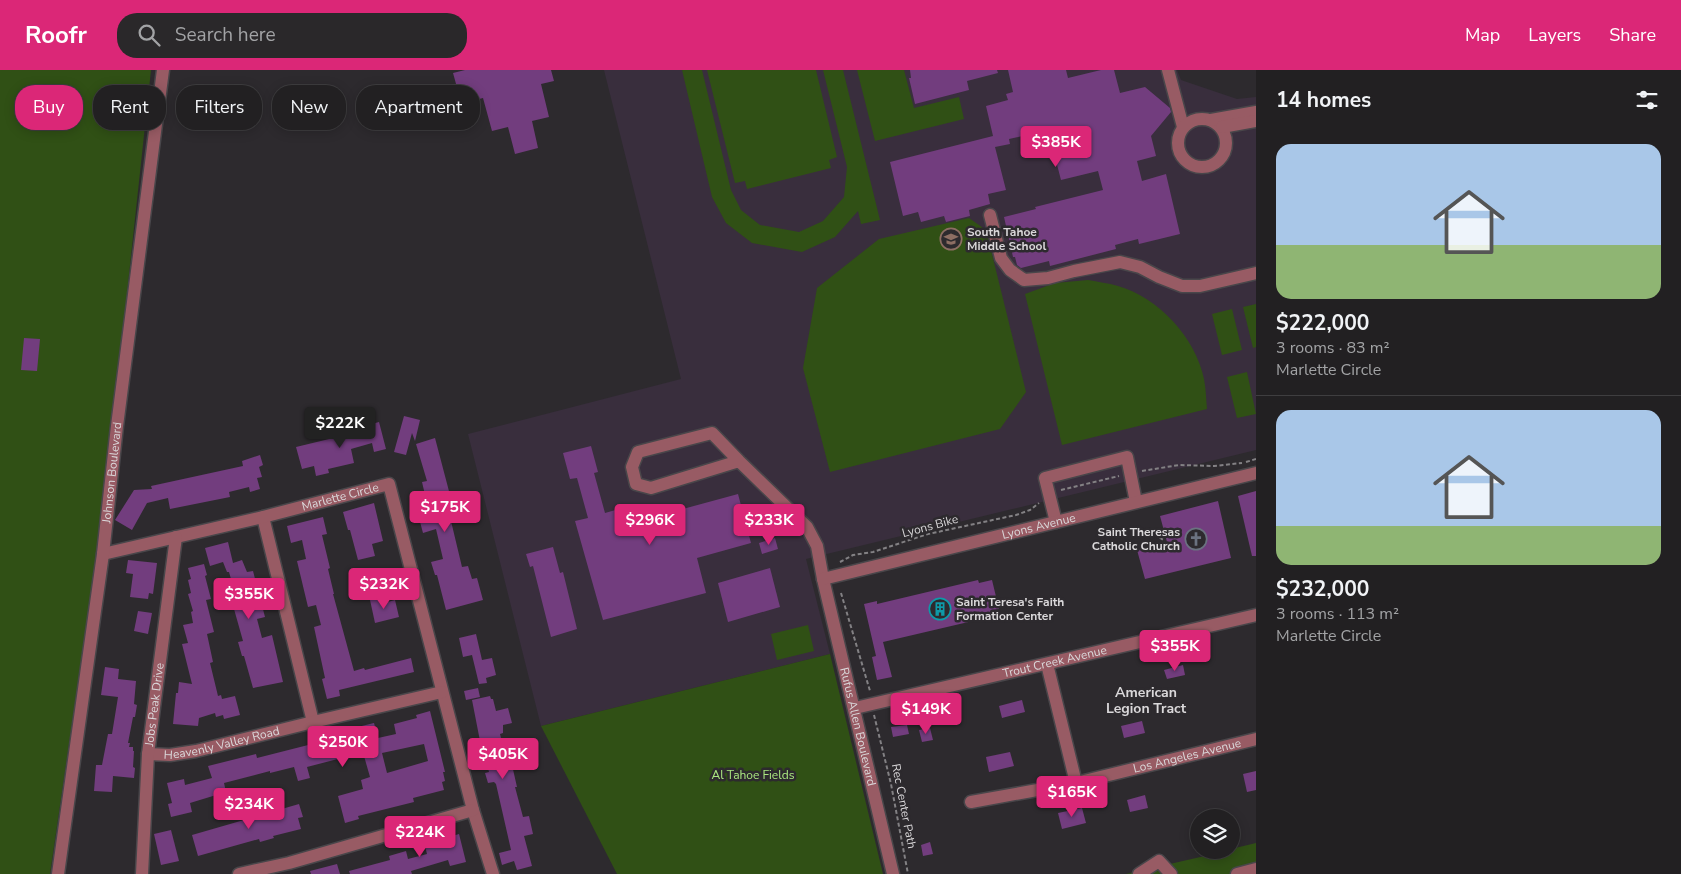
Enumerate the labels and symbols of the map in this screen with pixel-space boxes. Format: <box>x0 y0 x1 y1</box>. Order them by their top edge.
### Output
pin: $385K <box>1021 126 1091 168</box>
place label: South Tahoe Middle School <box>967 224 1046 254</box>
school or university icon: South Tahoe Middle School <box>939 227 963 251</box>
pin: $222K <box>305 406 375 449</box>
street label: Johnson Boulevard <box>98 421 125 525</box>
street label: Marlette Circle <box>300 479 380 515</box>
pin: $175K <box>410 490 480 533</box>
pin: $296K <box>615 504 685 546</box>
pin: $233K <box>734 504 804 546</box>
street label: Lyons Avenue <box>1000 509 1077 543</box>
street label: Lyons Bike <box>900 511 960 541</box>
place label: Saint Theresas Catholic Church <box>1092 524 1180 554</box>
church icon: Saint Theresas Catholic Church <box>1184 527 1208 551</box>
pin: $232K <box>349 568 419 610</box>
pin: $355K <box>214 578 284 620</box>
place label: Saint Teresa's Faith Formation Center <box>956 594 1064 624</box>
building icon: Saint Teresa's Faith Formation Center <box>928 597 952 621</box>
pin: $355K <box>1140 630 1210 672</box>
street label: Trout Creek Avenue <box>1001 642 1108 681</box>
street label: Jobs Peak Drive <box>141 662 168 748</box>
street label: Rufus Allen Boulevard <box>836 666 880 788</box>
district label: American Legion Tract <box>1106 683 1187 718</box>
pin: $149K <box>891 692 961 735</box>
street label: Heavenly Valley Road <box>163 723 281 763</box>
pin: $250K <box>308 726 378 768</box>
street label: Los Angeles Avenue <box>1131 735 1243 777</box>
pin: $405K <box>468 738 538 780</box>
street label: Rec Center Path <box>888 762 920 850</box>
park label: Al Tahoe Fields <box>711 767 795 783</box>
pin: $165K <box>1037 776 1107 818</box>
pin: $234K <box>214 788 284 830</box>
pin: $224K <box>385 816 455 858</box>

